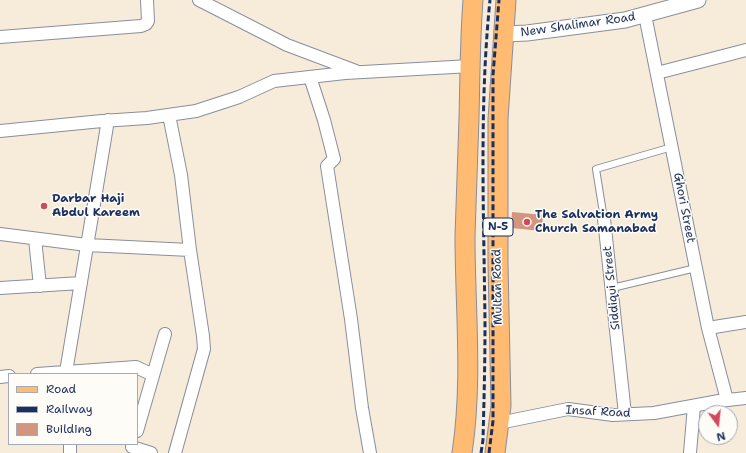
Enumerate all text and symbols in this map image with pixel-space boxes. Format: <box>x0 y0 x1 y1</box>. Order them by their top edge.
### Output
street label: New Shalimar Road <box>520 10 636 40</box>
street label: Ghori Street <box>670 172 698 244</box>
place label: Darbar Haji Abdul Kareem <box>52 192 140 220</box>
marker: Darbar Haji Abdul Kareem <box>39 201 49 211</box>
place label: The Salvation Army Church Samanabad <box>535 208 658 236</box>
marker: The Salvation Army Church Samanabad <box>522 217 532 227</box>
road number: N-5 <box>483 218 513 236</box>
street label: Siddiqui Street <box>600 245 624 331</box>
street label: Multan Road <box>490 249 506 325</box>
legend <box>8 373 138 445</box>
text: Road <box>46 381 76 397</box>
text: Railway <box>46 401 93 417</box>
street label: Insaf Road <box>565 403 631 421</box>
north arrow <box>698 405 738 445</box>
text: Building <box>46 421 92 437</box>
text: N <box>715 428 727 444</box>

